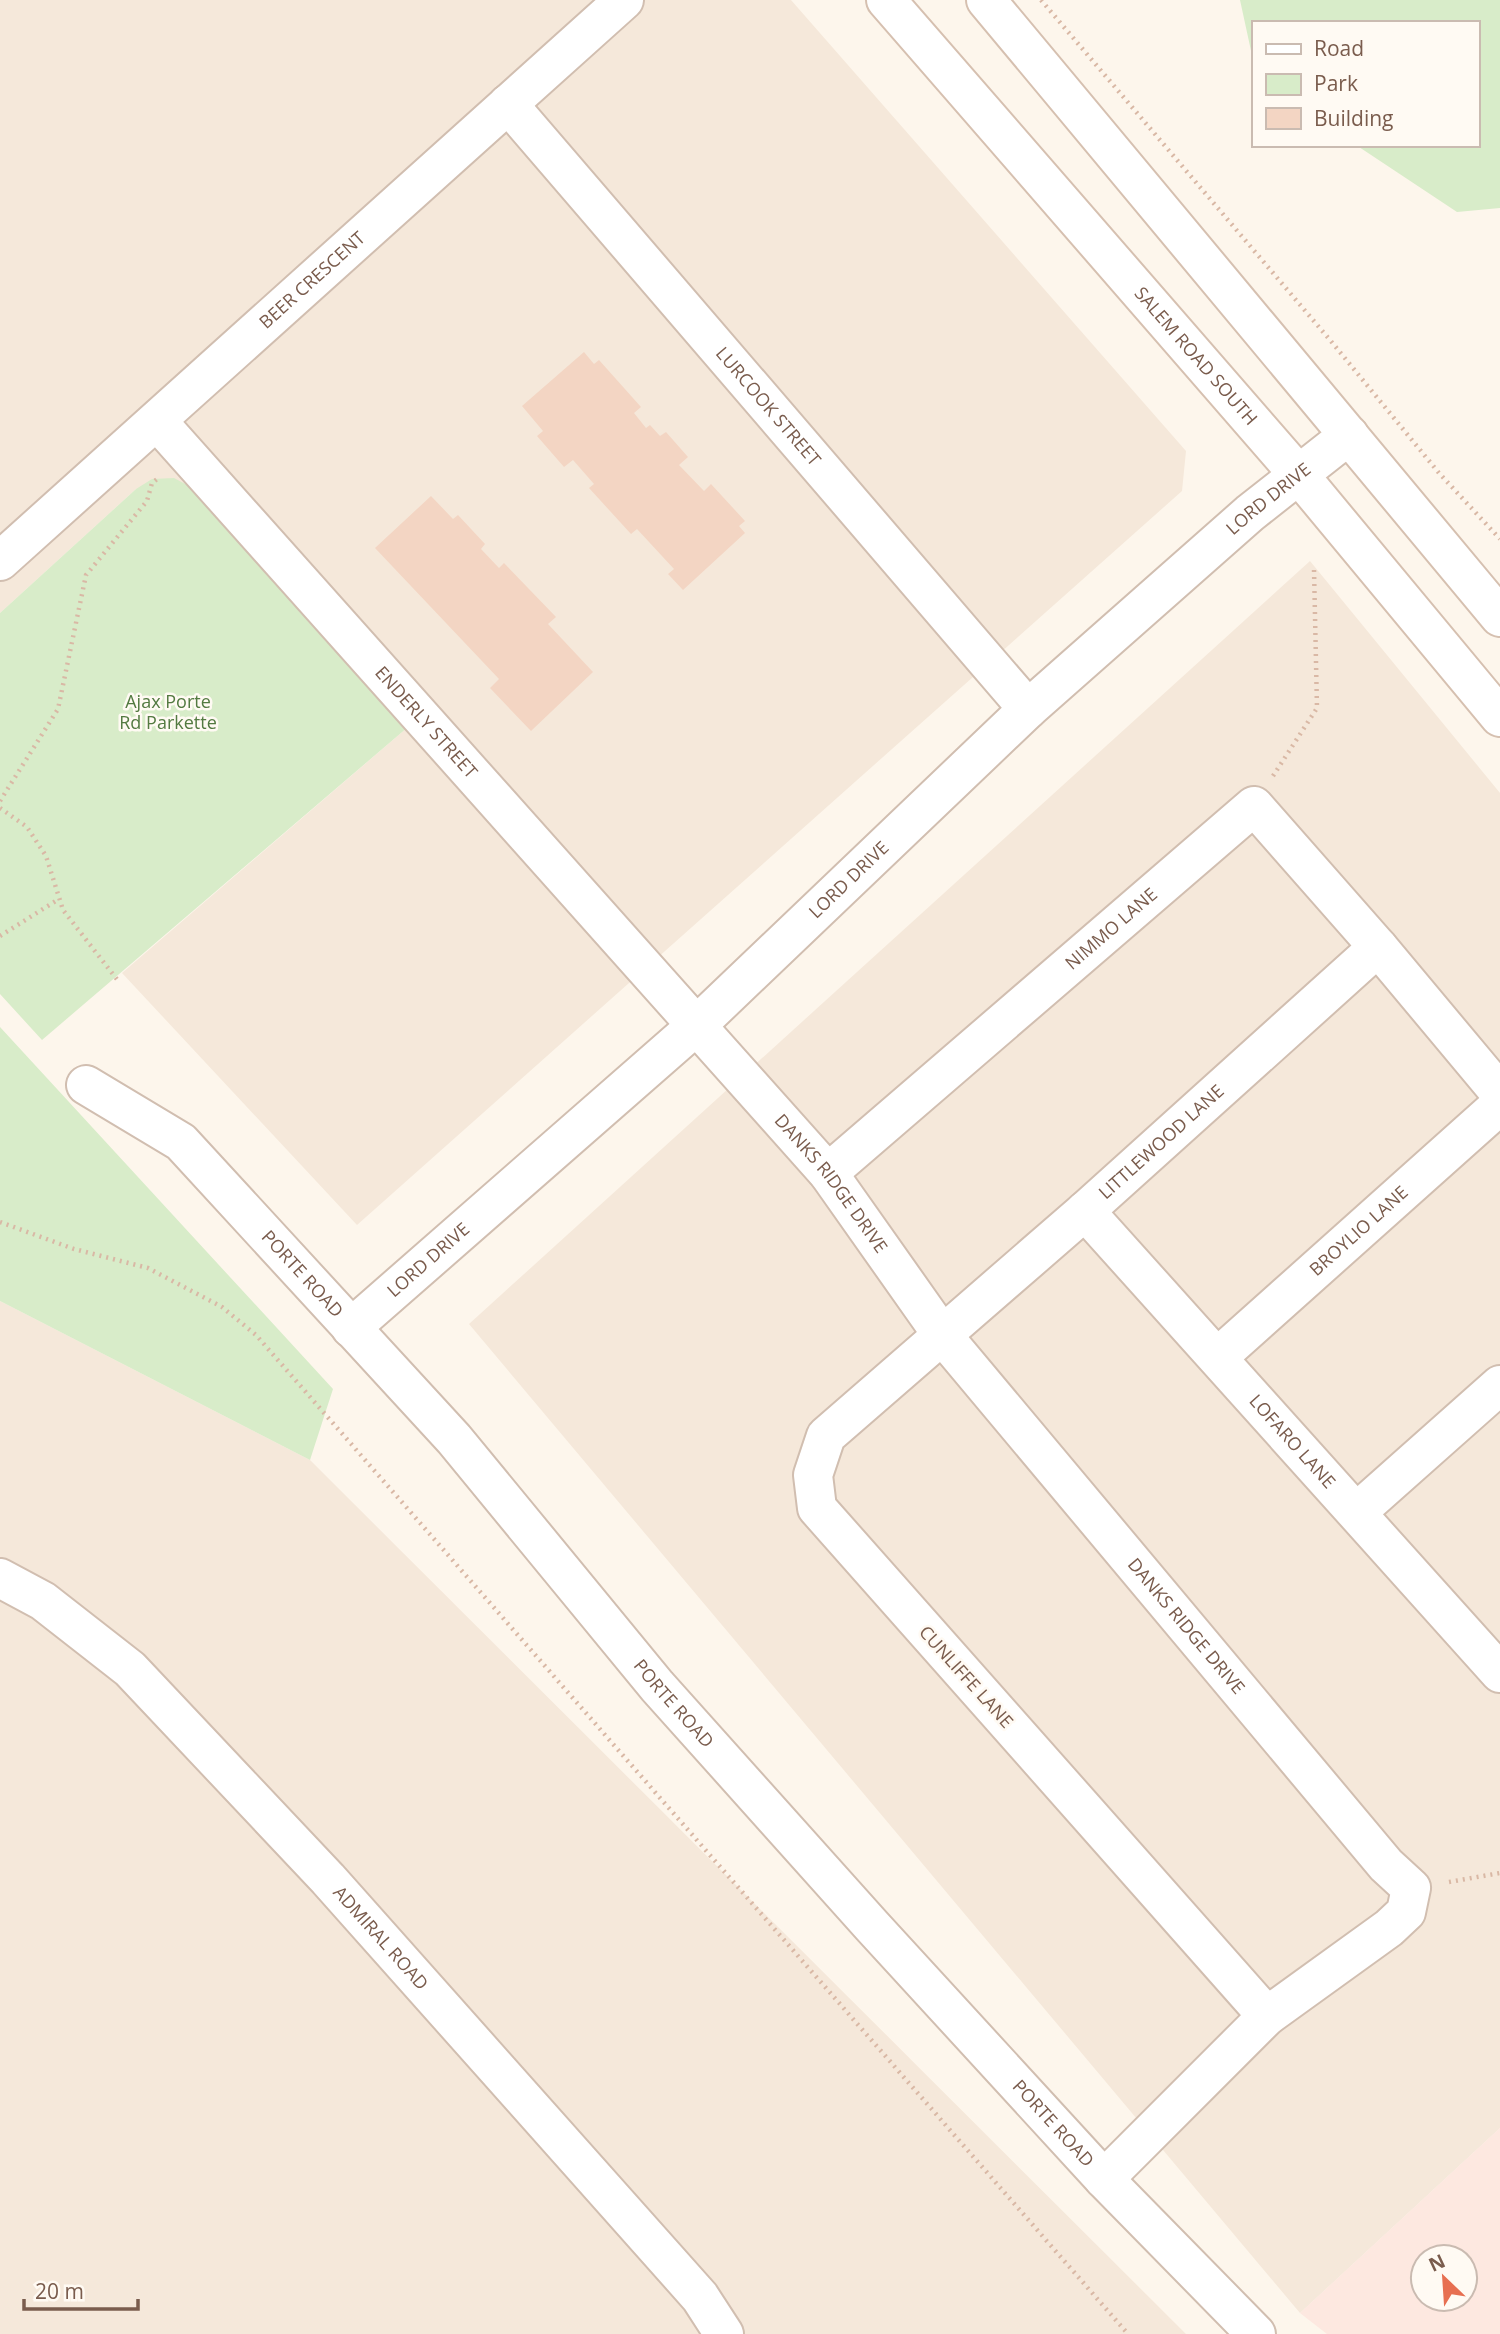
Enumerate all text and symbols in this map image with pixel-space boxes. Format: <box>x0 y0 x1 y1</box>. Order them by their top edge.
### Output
legend <box>1252 21 1479 147</box>
text: Road <box>1314 34 1364 62</box>
text: Park <box>1314 69 1358 97</box>
text: Building <box>1314 104 1393 132</box>
street label: BEER CRESCENT <box>254 225 370 333</box>
street label: SALEM ROAD SOUTH <box>1130 281 1263 430</box>
street label: LURCOOK STREET <box>711 341 827 471</box>
street label: LORD DRIVE <box>1221 457 1315 540</box>
street label: ENDERLY STREET <box>370 661 483 783</box>
park label: Ajax Porte Rd Parkette <box>119 689 217 734</box>
street label: LORD DRIVE <box>803 835 894 923</box>
street label: NIMMO LANE <box>1060 882 1162 974</box>
street label: LITTLEWOOD LANE <box>1093 1079 1228 1204</box>
street label: DANKS RIDGE DRIVE <box>770 1108 894 1257</box>
street label: BROYLIO LANE <box>1304 1180 1413 1281</box>
street label: LORD DRIVE <box>381 1217 474 1302</box>
street label: PORTE ROAD <box>257 1225 349 1322</box>
street label: LOFARO LANE <box>1244 1389 1341 1493</box>
street label: DANKS RIDGE DRIVE <box>1123 1553 1251 1699</box>
street label: CUNLIFFE LANE <box>914 1620 1019 1733</box>
street label: PORTE ROAD <box>629 1654 720 1752</box>
street label: ADMIRAL ROAD <box>329 1880 434 1995</box>
street label: PORTE ROAD <box>1008 2074 1100 2171</box>
north arrow <box>1409 2243 1479 2313</box>
text: N <box>1424 2248 1449 2278</box>
scale bar <box>24 2268 138 2312</box>
text: 20 m <box>35 2277 84 2305</box>

